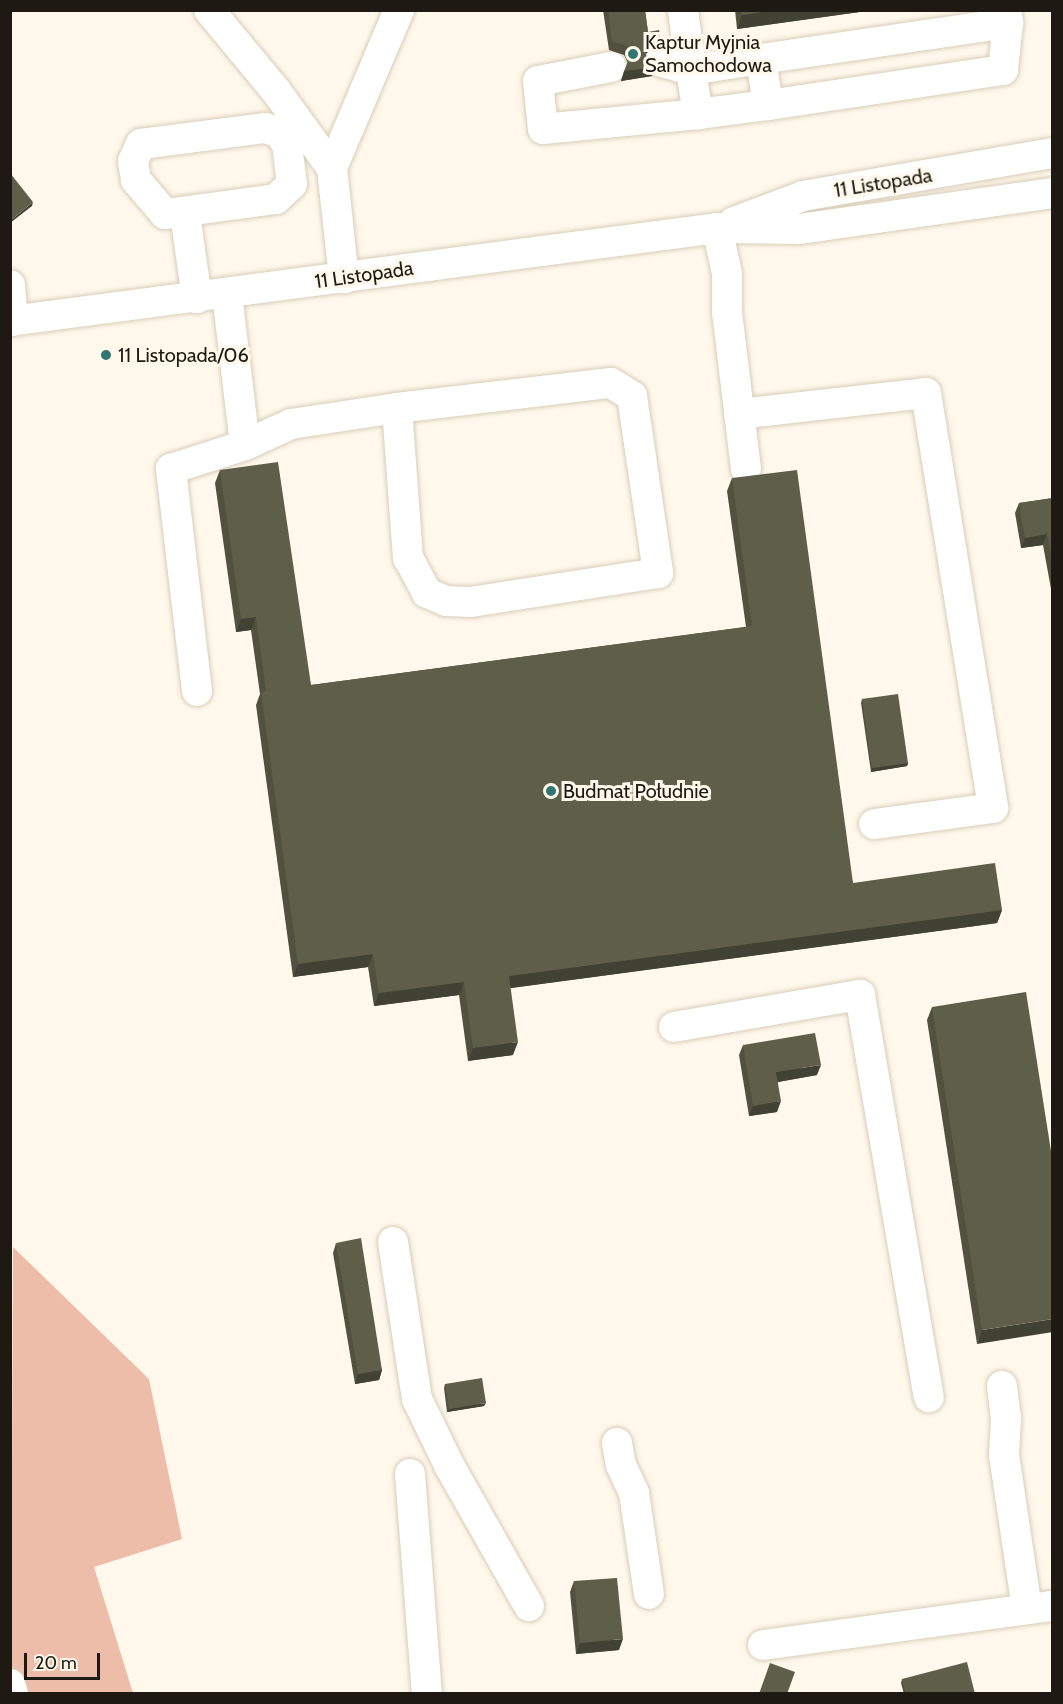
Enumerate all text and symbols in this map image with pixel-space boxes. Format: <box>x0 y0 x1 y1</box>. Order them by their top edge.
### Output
place label: Kaptur Myjnia Samochodowa <box>645 30 772 77</box>
marker: Kaptur Myjnia Samochodowa <box>626 47 640 61</box>
street label: 11 Listopada <box>832 163 934 203</box>
street label: 11 Listopada <box>313 256 415 294</box>
place label: 11 Listopada/06 <box>118 343 249 367</box>
marker: 11 Listopada/06 <box>99 348 113 362</box>
place label: Budmat Południe <box>563 779 709 803</box>
marker: Budmat Południe <box>544 784 558 798</box>
scale bar <box>27 1641 104 1679</box>
text: 20 m <box>35 1652 77 1674</box>

